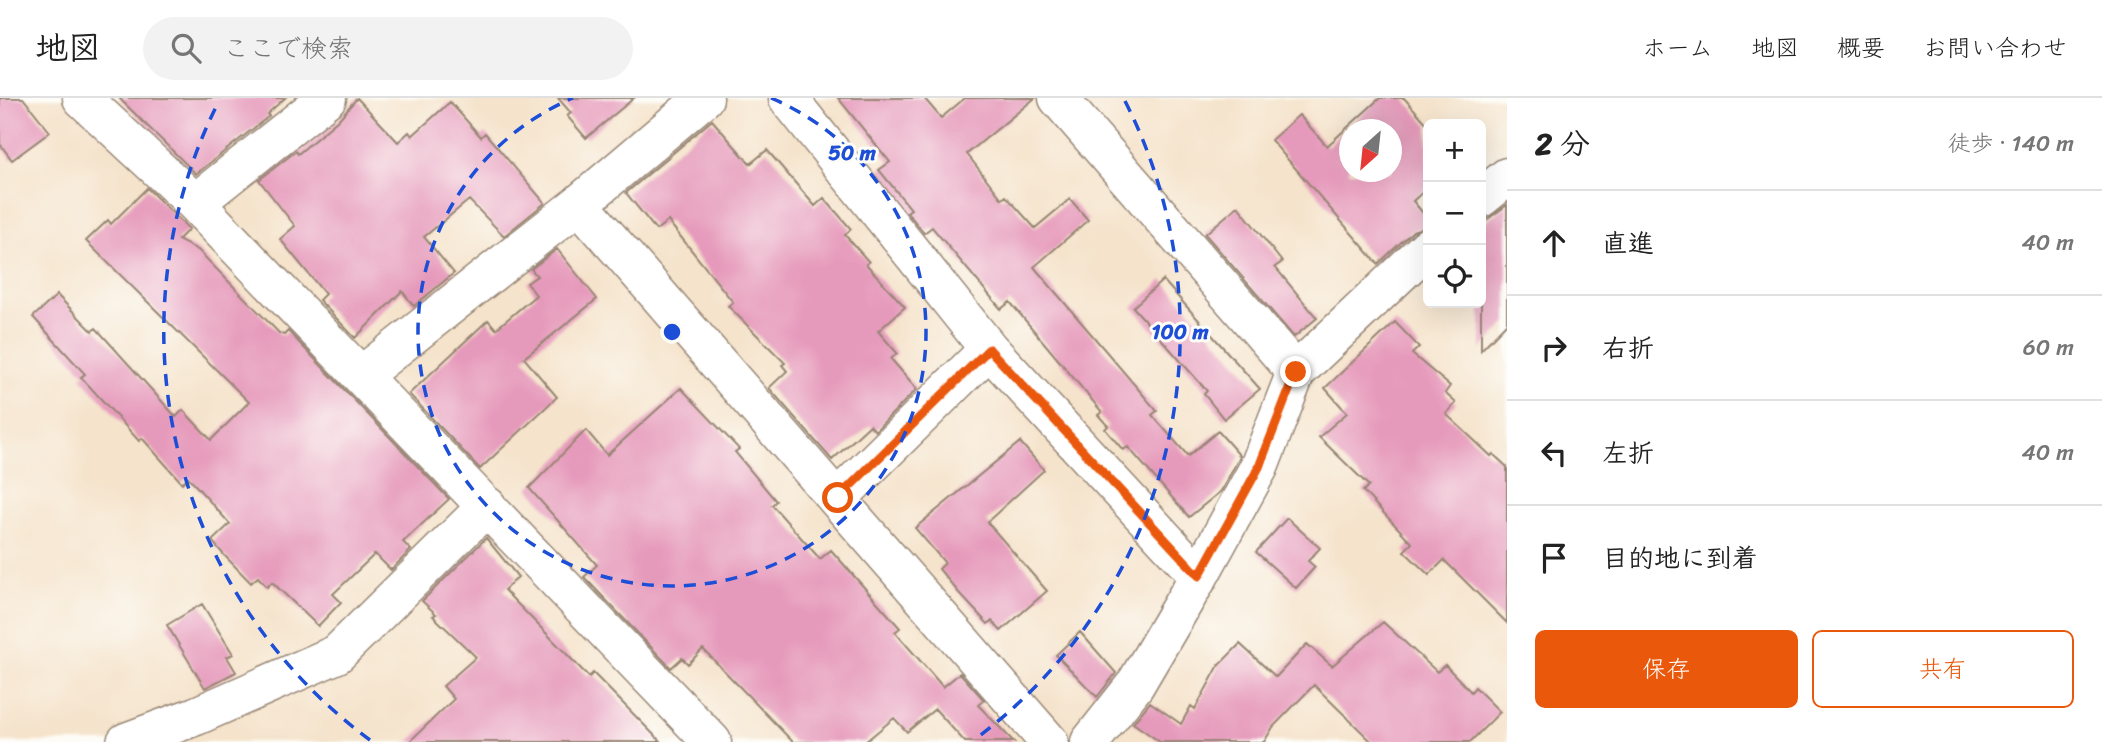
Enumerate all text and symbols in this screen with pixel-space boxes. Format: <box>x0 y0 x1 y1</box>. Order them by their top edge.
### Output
search box <box>143 17 633 80</box>
text: 地図 <box>35 19 101 77</box>
text: ここで検索 <box>223 25 353 71</box>
text: ホーム <box>1642 27 1713 69</box>
text: 地図 <box>1751 27 1799 69</box>
text: 概要 <box>1837 27 1885 69</box>
text: お問い合わせ <box>1923 27 2067 69</box>
icon: search <box>167 29 205 67</box>
text: 2 分 <box>1535 117 1590 171</box>
north arrow <box>1339 119 1402 182</box>
map controls <box>1423 119 1486 308</box>
button: + <box>1423 119 1486 182</box>
text: 徒歩 · 140 m <box>1947 123 2074 164</box>
text: 50 m <box>828 134 877 172</box>
button: − <box>1423 182 1486 245</box>
text: 直進 <box>1602 220 1654 266</box>
text: 40 m <box>2021 222 2074 263</box>
icon: ahead <box>1535 224 1573 262</box>
button: locate <box>1423 245 1486 308</box>
text: 100 m <box>1151 313 1209 351</box>
centre of rings <box>660 320 684 344</box>
text: 右折 <box>1602 325 1654 371</box>
text: 60 m <box>2023 327 2074 368</box>
icon: right <box>1535 329 1573 367</box>
route end <box>1280 356 1311 387</box>
text: 左折 <box>1602 430 1654 476</box>
text: 40 m <box>2021 432 2074 473</box>
icon: left <box>1535 434 1573 472</box>
route start <box>822 482 853 513</box>
text: 目的地に到着 <box>1602 535 1758 581</box>
icon: arrive <box>1535 539 1573 577</box>
button: 保存 <box>1535 630 1798 708</box>
button: 共有 <box>1812 630 2074 708</box>

